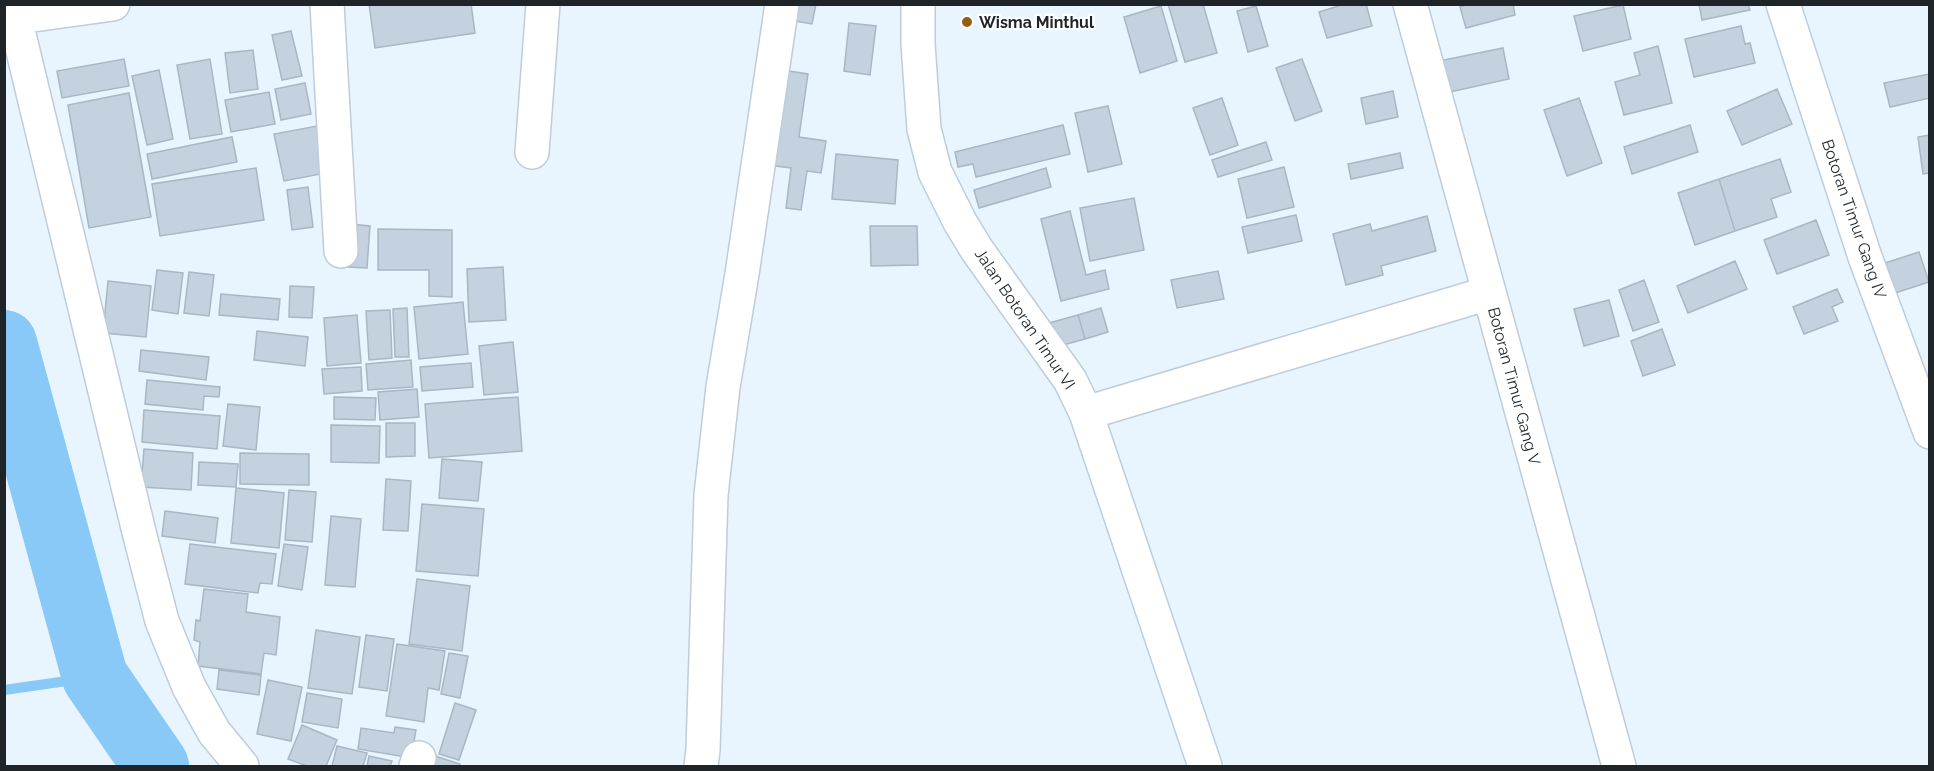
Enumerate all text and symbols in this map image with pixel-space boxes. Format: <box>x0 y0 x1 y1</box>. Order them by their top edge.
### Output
place label: Wisma Minthul <box>979 13 1095 32</box>
marker: Wisma Minthul <box>960 15 974 29</box>
street label: Botoran Timur Gang IV <box>1818 137 1890 301</box>
street label: Jalan Botoran Timur VI <box>971 245 1079 393</box>
street label: Botoran Timur Gang V <box>1484 305 1544 467</box>

